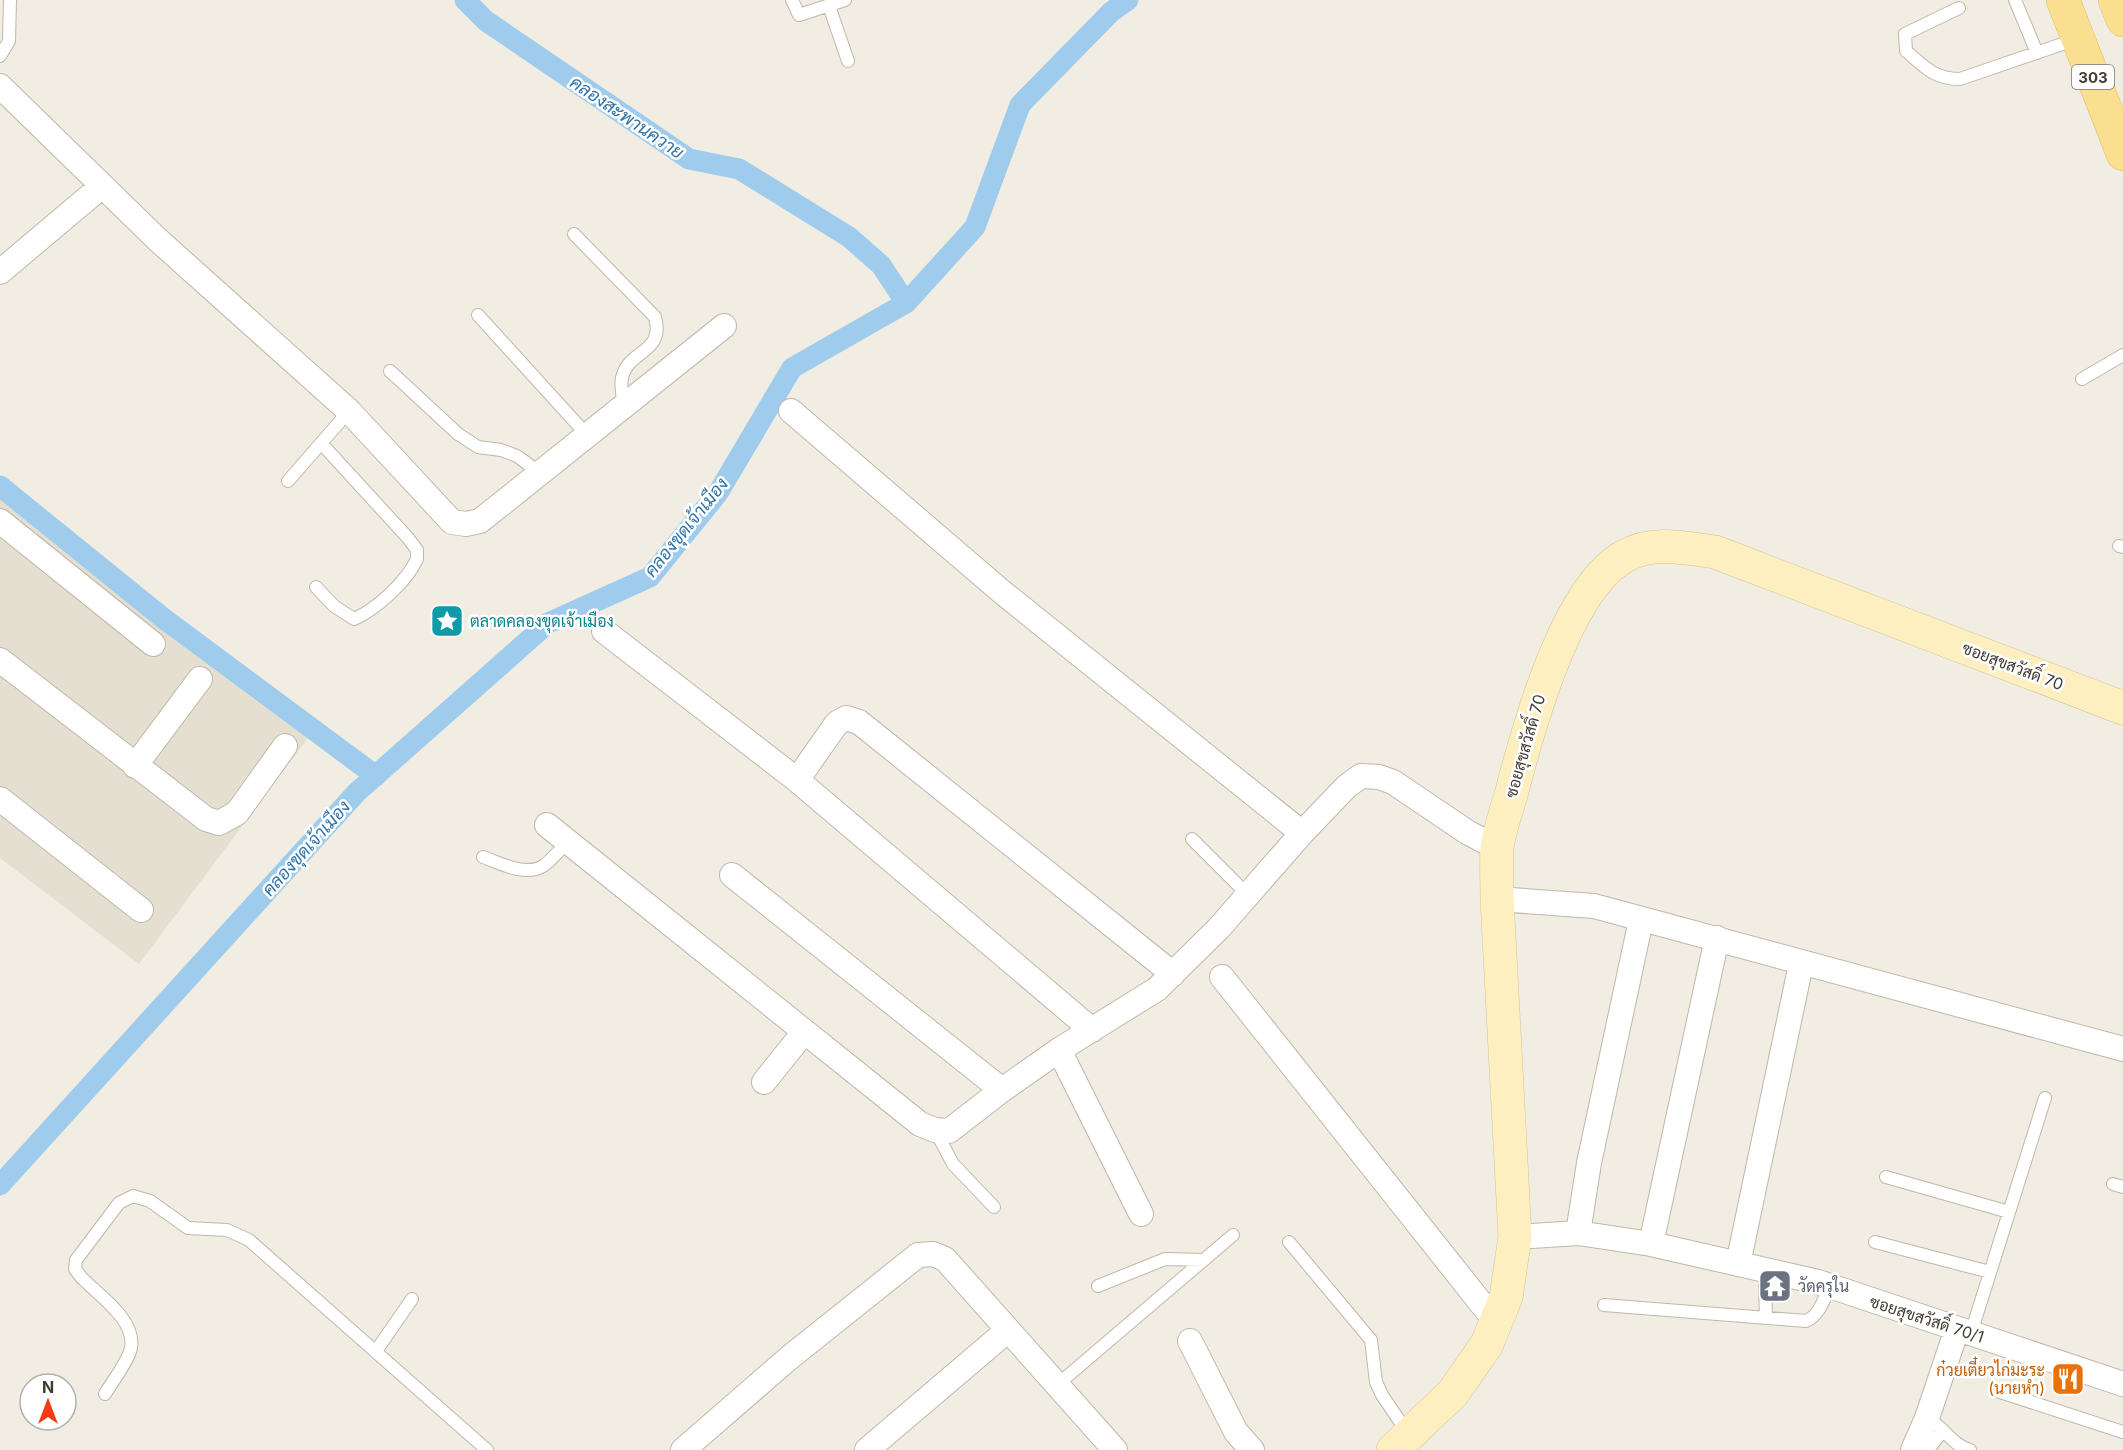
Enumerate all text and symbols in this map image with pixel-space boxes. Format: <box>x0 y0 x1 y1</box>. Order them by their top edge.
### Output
road number: 303 <box>2072 65 2114 89</box>
water label: คลองสะพานควาย <box>566 71 688 163</box>
water label: คลองขุดเจ้าเมือง <box>638 472 734 582</box>
place icon: ตลาดคลองขุดเจ้าเมือง <box>429 603 465 639</box>
place label: ตลาดคลองขุดเจ้าเมือง <box>470 611 614 633</box>
street label: ซอยสุขสวัสดิ์ 70 <box>1959 634 2068 696</box>
street label: ซอยสุขสวัสดิ์ 70 <box>1497 691 1551 801</box>
water label: คลองขุดเจ้าเมือง <box>256 795 356 901</box>
temple icon: วัดครุใน <box>1757 1268 1793 1304</box>
place label: วัดครุใน <box>1798 1275 1849 1298</box>
street label: ซอยสุขสวัสดิ์ 70/1 <box>1867 1287 1988 1349</box>
place label: ก๋วยเตี๋ยวไก่มะระ (นายหำ) <box>1936 1356 2045 1398</box>
restaurant icon: ก๋วยเตี๋ยวไก่มะระ (นายหำ) <box>2050 1361 2086 1397</box>
north arrow <box>18 1372 78 1432</box>
text: N <box>42 1377 54 1397</box>

